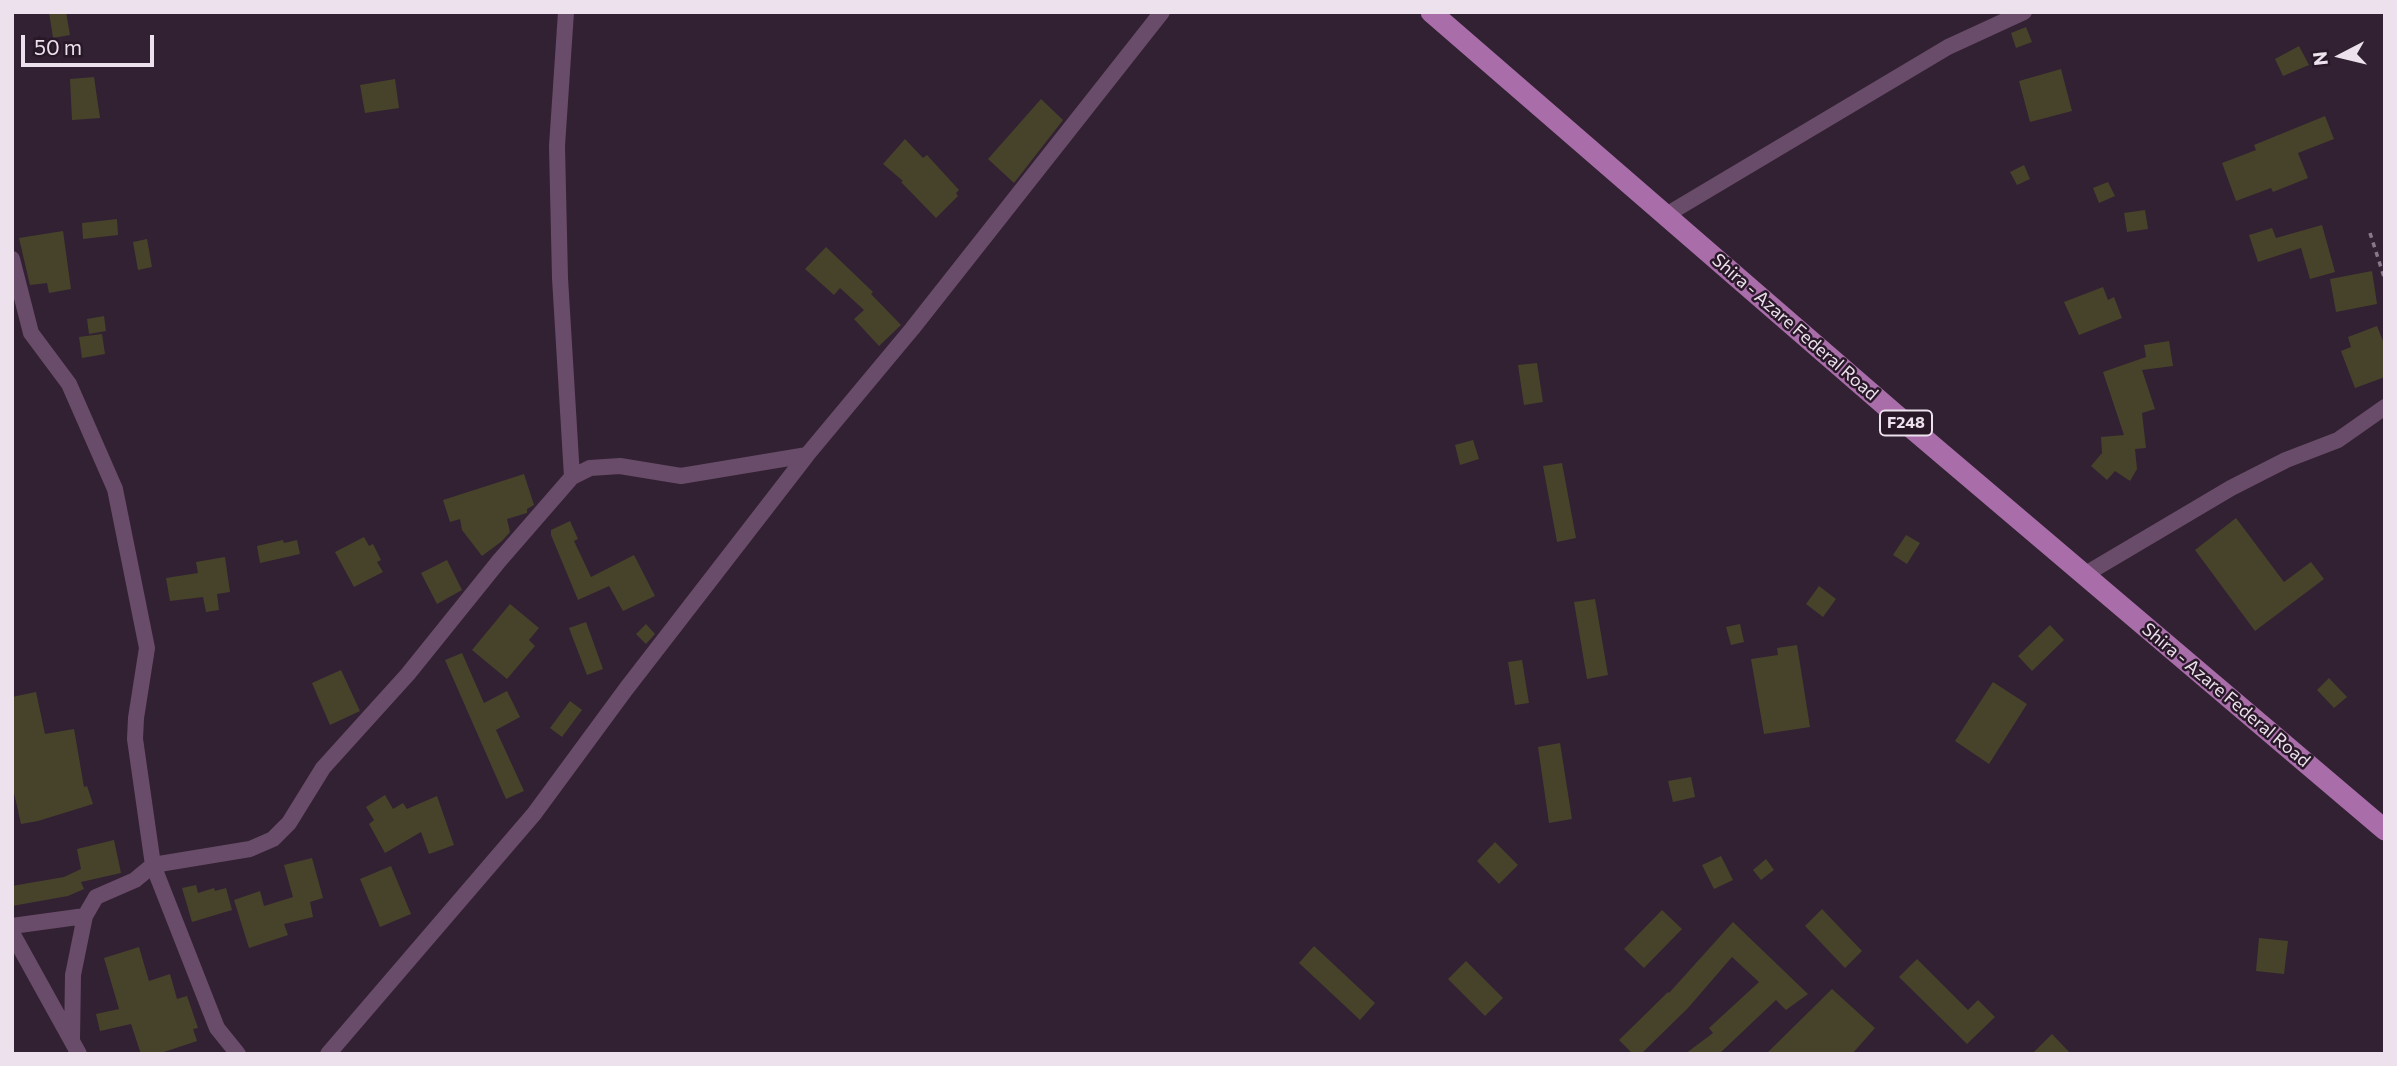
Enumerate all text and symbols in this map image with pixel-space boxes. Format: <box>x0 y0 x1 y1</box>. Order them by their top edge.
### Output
scale bar <box>24 21 158 65</box>
north arrow <box>2306 21 2376 91</box>
text: 50 m <box>34 34 82 59</box>
text: N <box>2307 50 2332 67</box>
street label: Shira - Azare Federal Road <box>1708 249 1882 405</box>
road number: F248 <box>1880 410 1932 436</box>
street label: Shira - Azare Federal Road <box>2138 618 2314 772</box>

